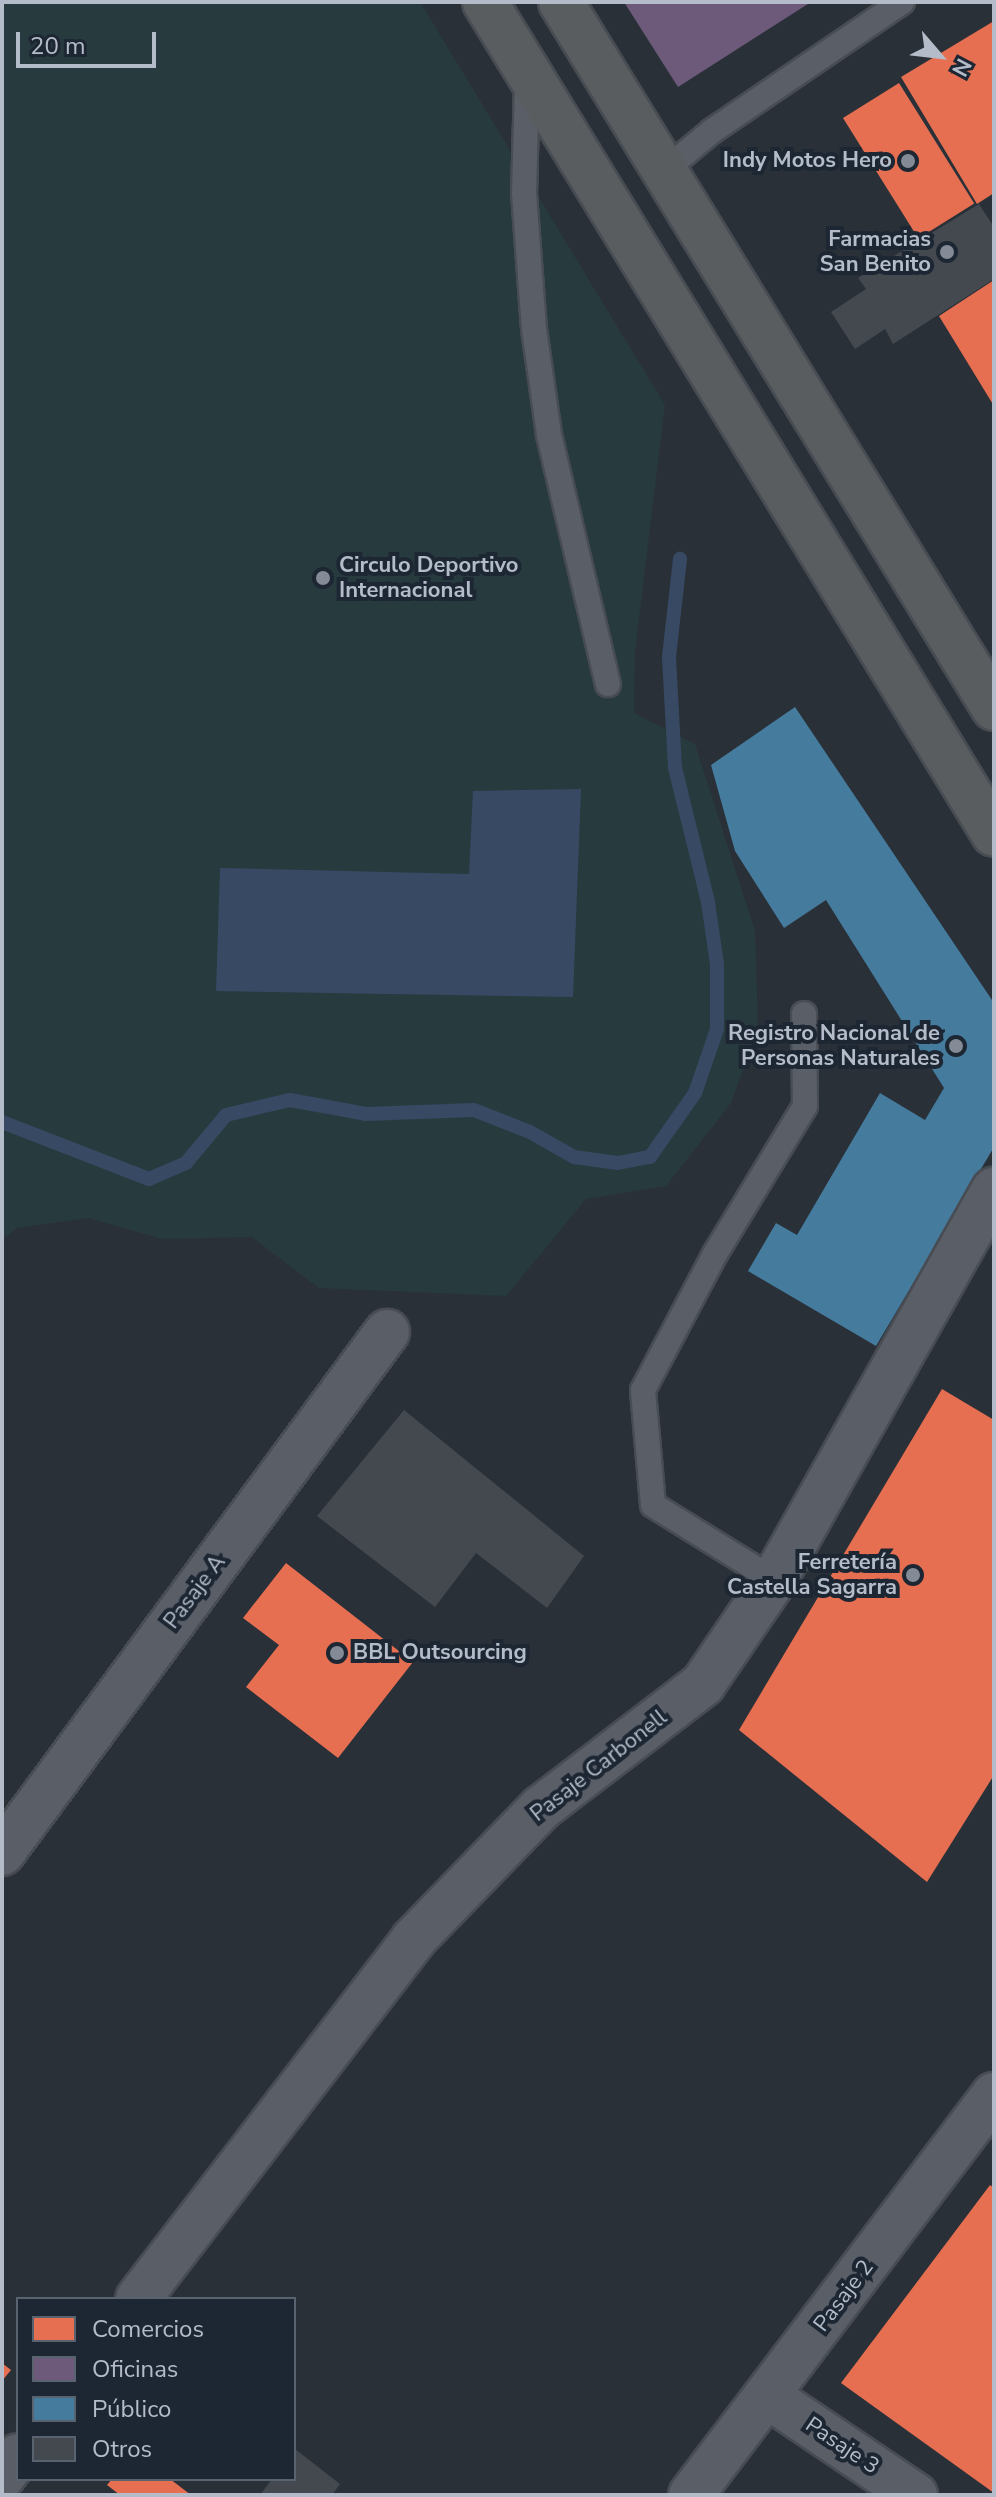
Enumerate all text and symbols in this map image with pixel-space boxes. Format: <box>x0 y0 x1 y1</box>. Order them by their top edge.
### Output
scale bar <box>20 16 160 66</box>
north arrow <box>900 16 980 96</box>
text: 20 m <box>30 30 86 62</box>
text: N <box>944 53 978 82</box>
place label: Indy Motos Hero <box>723 148 892 174</box>
marker: Indy Motos Hero <box>899 152 917 170</box>
place label: Farmacias San Benito <box>820 226 931 278</box>
marker: Farmacias San Benito <box>938 243 956 261</box>
place label: Circulo Deportivo Internacional <box>339 552 519 604</box>
marker: Circulo Deportivo Internacional <box>314 569 332 587</box>
place label: Registro Nacional de Personas Naturales <box>728 1020 940 1072</box>
marker: Registro Nacional de Personas Naturales <box>947 1037 965 1055</box>
place label: Ferretería Castella Sagarra <box>727 1549 897 1600</box>
street label: Pasaje A <box>159 1550 231 1634</box>
marker: Ferretería Castella Sagarra <box>904 1566 922 1584</box>
place label: BBL Outsourcing <box>353 1640 527 1666</box>
marker: BBL Outsourcing <box>328 1644 346 1662</box>
street label: Pasaje Carbonell <box>525 1704 673 1828</box>
street label: Pasaje 2 <box>808 2255 880 2337</box>
legend <box>16 2297 296 2481</box>
text: Comercios <box>92 2313 204 2345</box>
text: Oficinas <box>92 2353 178 2385</box>
text: Público <box>92 2393 171 2425</box>
street label: Pasaje 3 <box>800 2412 884 2480</box>
text: Otros <box>92 2433 152 2465</box>

